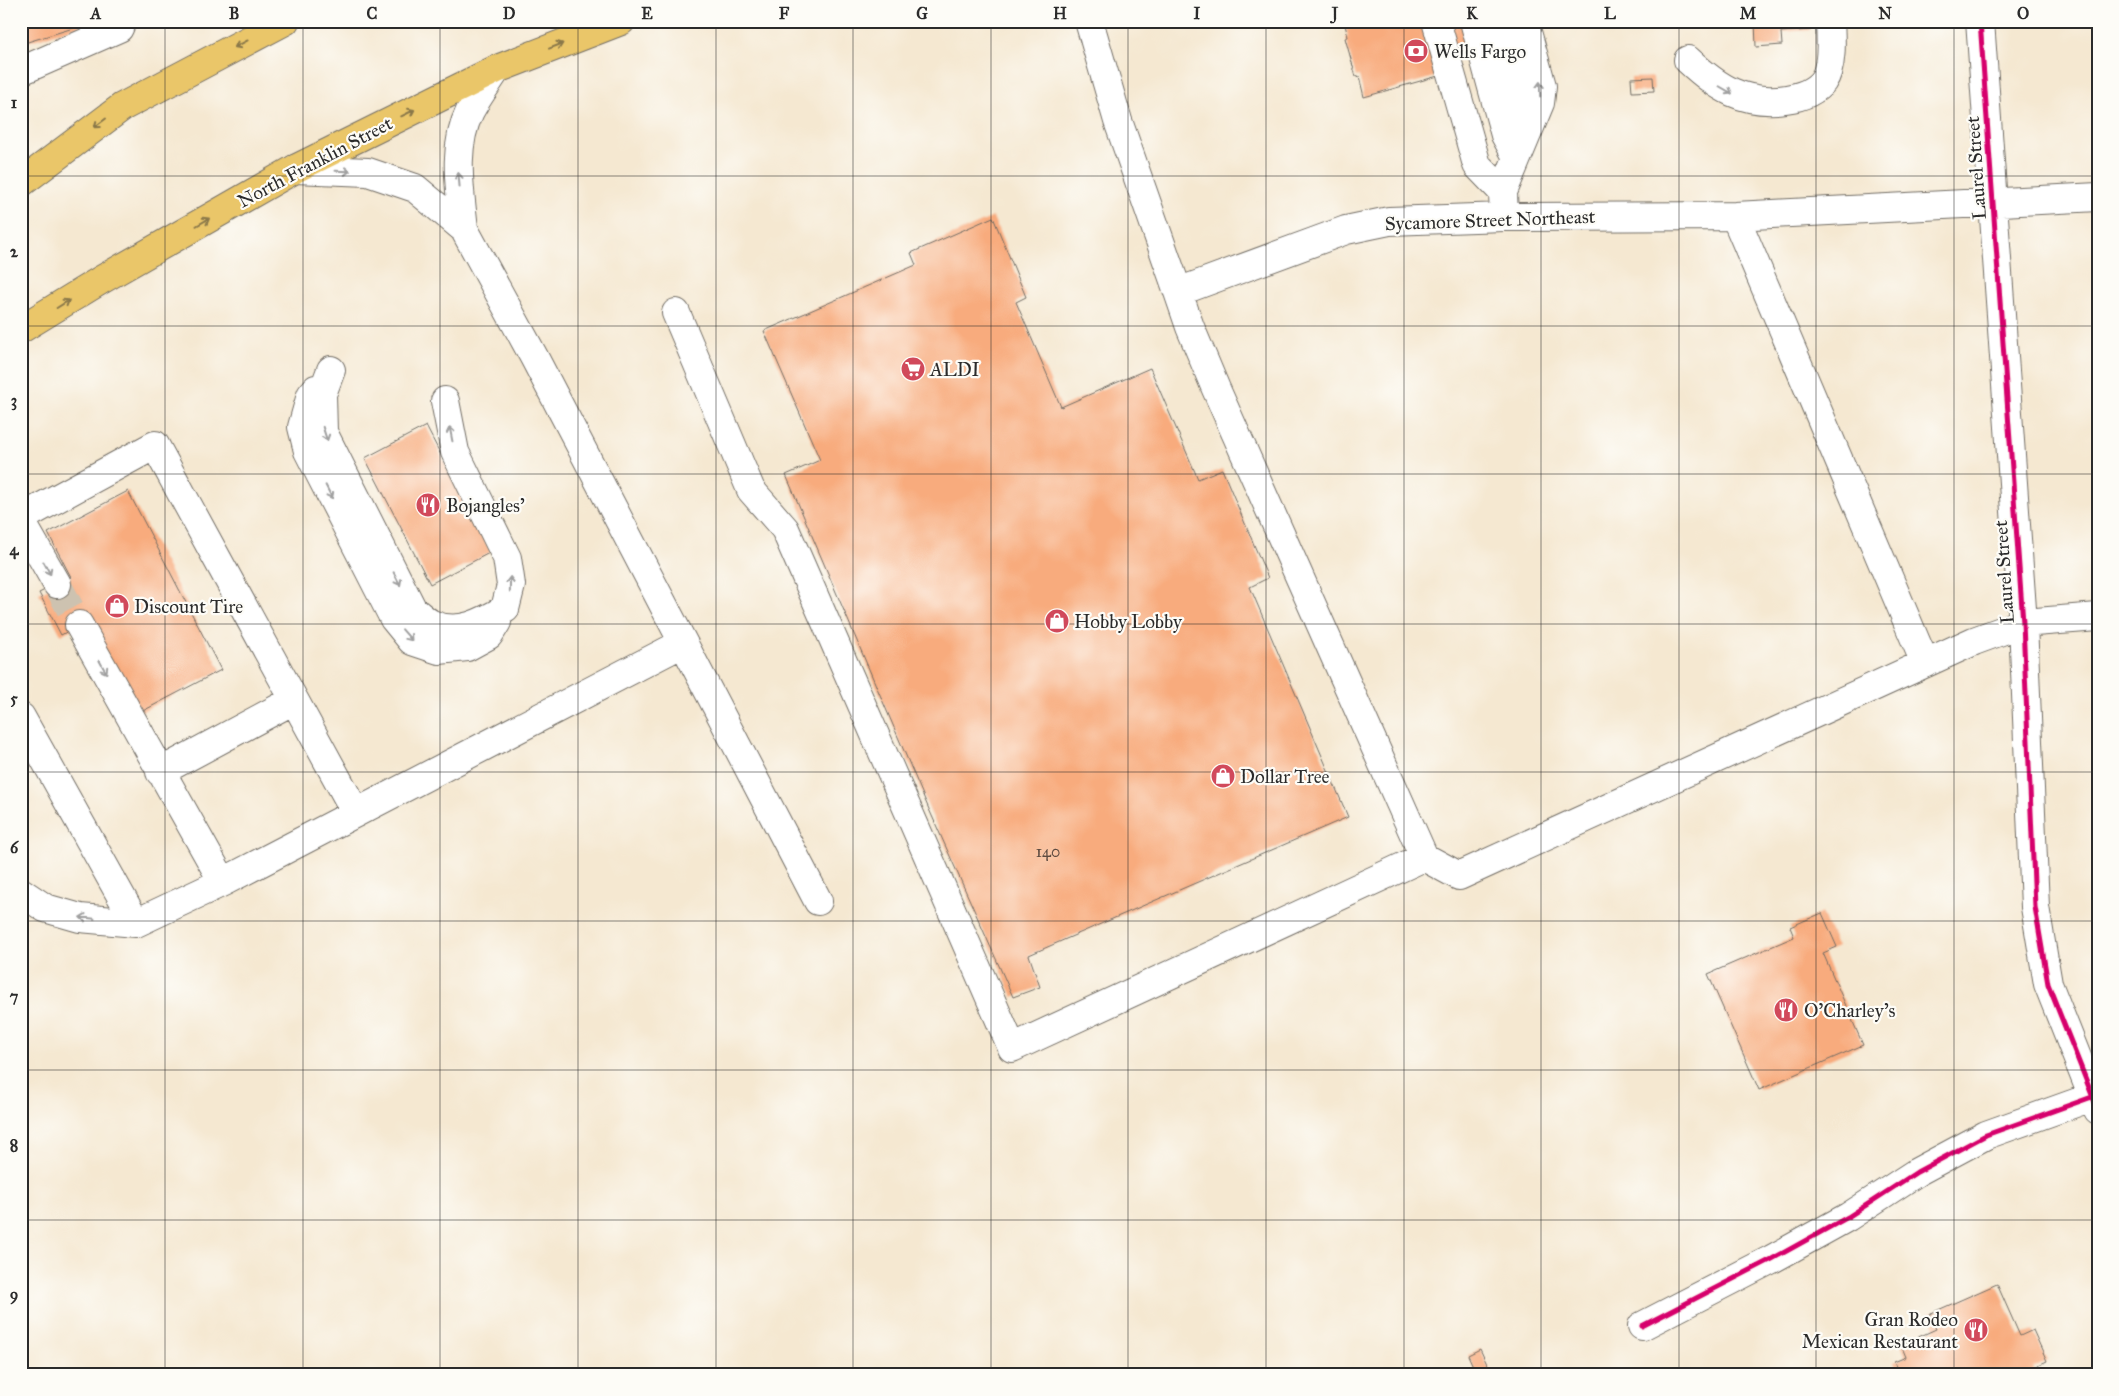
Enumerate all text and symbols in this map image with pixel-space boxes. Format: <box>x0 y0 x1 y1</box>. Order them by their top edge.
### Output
text: A <box>90 4 102 23</box>
text: B <box>229 4 239 23</box>
text: C <box>367 4 378 23</box>
text: D <box>503 4 516 23</box>
text: E <box>641 4 653 23</box>
text: F <box>779 4 790 23</box>
text: G <box>916 4 928 23</box>
text: H <box>1053 4 1067 23</box>
text: I <box>1194 4 1201 23</box>
text: J <box>1330 4 1339 24</box>
text: K <box>1466 4 1478 23</box>
text: L <box>1604 4 1616 23</box>
text: M <box>1740 4 1757 23</box>
text: N <box>1878 4 1892 23</box>
text: O <box>2017 4 2029 23</box>
bank icon: Wells Fargo <box>1403 38 1429 64</box>
one-way arrow <box>234 39 249 49</box>
place label: Wells Fargo <box>1434 40 1526 64</box>
one-way arrow <box>548 41 563 50</box>
one-way arrow <box>1536 81 1545 97</box>
one-way arrow <box>1719 85 1733 95</box>
text: 1 <box>11 93 18 112</box>
one-way arrow <box>400 108 415 117</box>
street label: North Franklin Street <box>234 111 397 213</box>
street label: Laurel Street <box>1961 115 1991 220</box>
one-way arrow <box>94 118 107 129</box>
one-way arrow <box>335 166 351 175</box>
one-way arrow <box>454 172 464 188</box>
street label: Sycamore Street Northeast <box>1384 205 1596 235</box>
one-way arrow <box>195 216 210 226</box>
text: 2 <box>10 242 19 261</box>
one-way arrow <box>55 298 69 308</box>
supermarket icon: ALDI <box>900 356 926 382</box>
place label: ALDI <box>929 358 980 381</box>
text: 3 <box>11 391 17 411</box>
one-way arrow <box>321 426 331 442</box>
one-way arrow <box>446 426 456 442</box>
one-way arrow <box>324 485 334 500</box>
restaurant icon: Bojangles' <box>415 492 441 518</box>
place label: Bojangles' <box>446 494 525 518</box>
street label: Laurel Street <box>1989 519 2019 624</box>
text: 4 <box>10 540 20 560</box>
one-way arrow <box>43 560 53 574</box>
one-way arrow <box>392 572 402 587</box>
one-way arrow <box>505 576 514 592</box>
shop icon: Discount Tire <box>104 593 130 619</box>
place label: Discount Tire <box>134 595 243 618</box>
shop icon: Hobby Lobby <box>1044 608 1070 634</box>
place label: Hobby Lobby <box>1074 610 1183 633</box>
one-way arrow <box>401 628 412 641</box>
one-way arrow <box>98 660 108 674</box>
text: 5 <box>10 689 18 708</box>
shop icon: Dollar Tree <box>1210 763 1236 789</box>
place label: Dollar Tree <box>1240 765 1330 788</box>
text: 6 <box>10 838 19 857</box>
house number: 140 <box>1036 842 1060 861</box>
one-way arrow <box>80 913 96 923</box>
text: 7 <box>10 987 19 1006</box>
restaurant icon: O'Charley's <box>1773 997 1799 1023</box>
place label: O'Charley's <box>1804 999 1896 1022</box>
text: 8 <box>10 1136 18 1155</box>
text: 9 <box>10 1285 18 1305</box>
place label: Gran Rodeo Mexican Restaurant <box>1802 1308 1958 1353</box>
restaurant icon: Gran Rodeo Mexican Restaurant <box>1963 1317 1989 1343</box>

